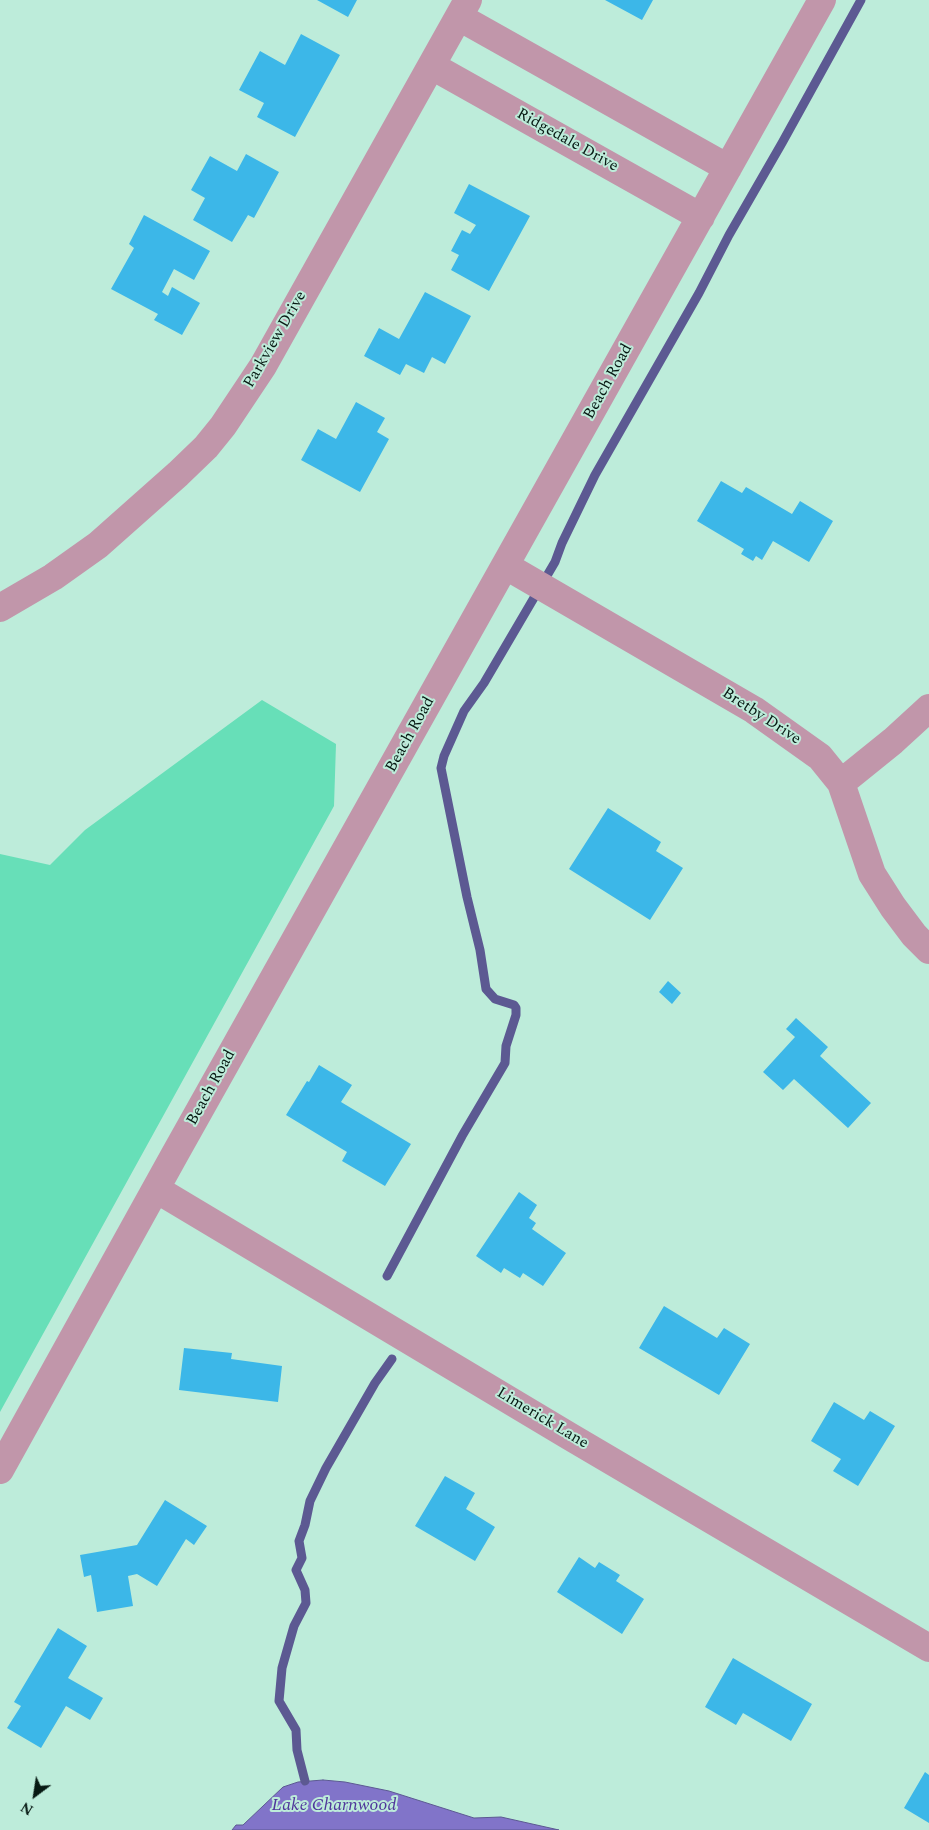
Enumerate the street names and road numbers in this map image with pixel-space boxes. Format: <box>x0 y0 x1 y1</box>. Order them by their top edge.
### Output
street label: Ridgedale Drive <box>513 105 621 177</box>
street label: Parkview Drive <box>241 288 311 392</box>
street label: Beach Road <box>580 341 638 423</box>
street label: Bretby Drive <box>718 684 804 750</box>
street label: Beach Road <box>382 694 440 776</box>
street label: Beach Road <box>183 1047 241 1129</box>
street label: Limerick Lane <box>493 1384 591 1454</box>

